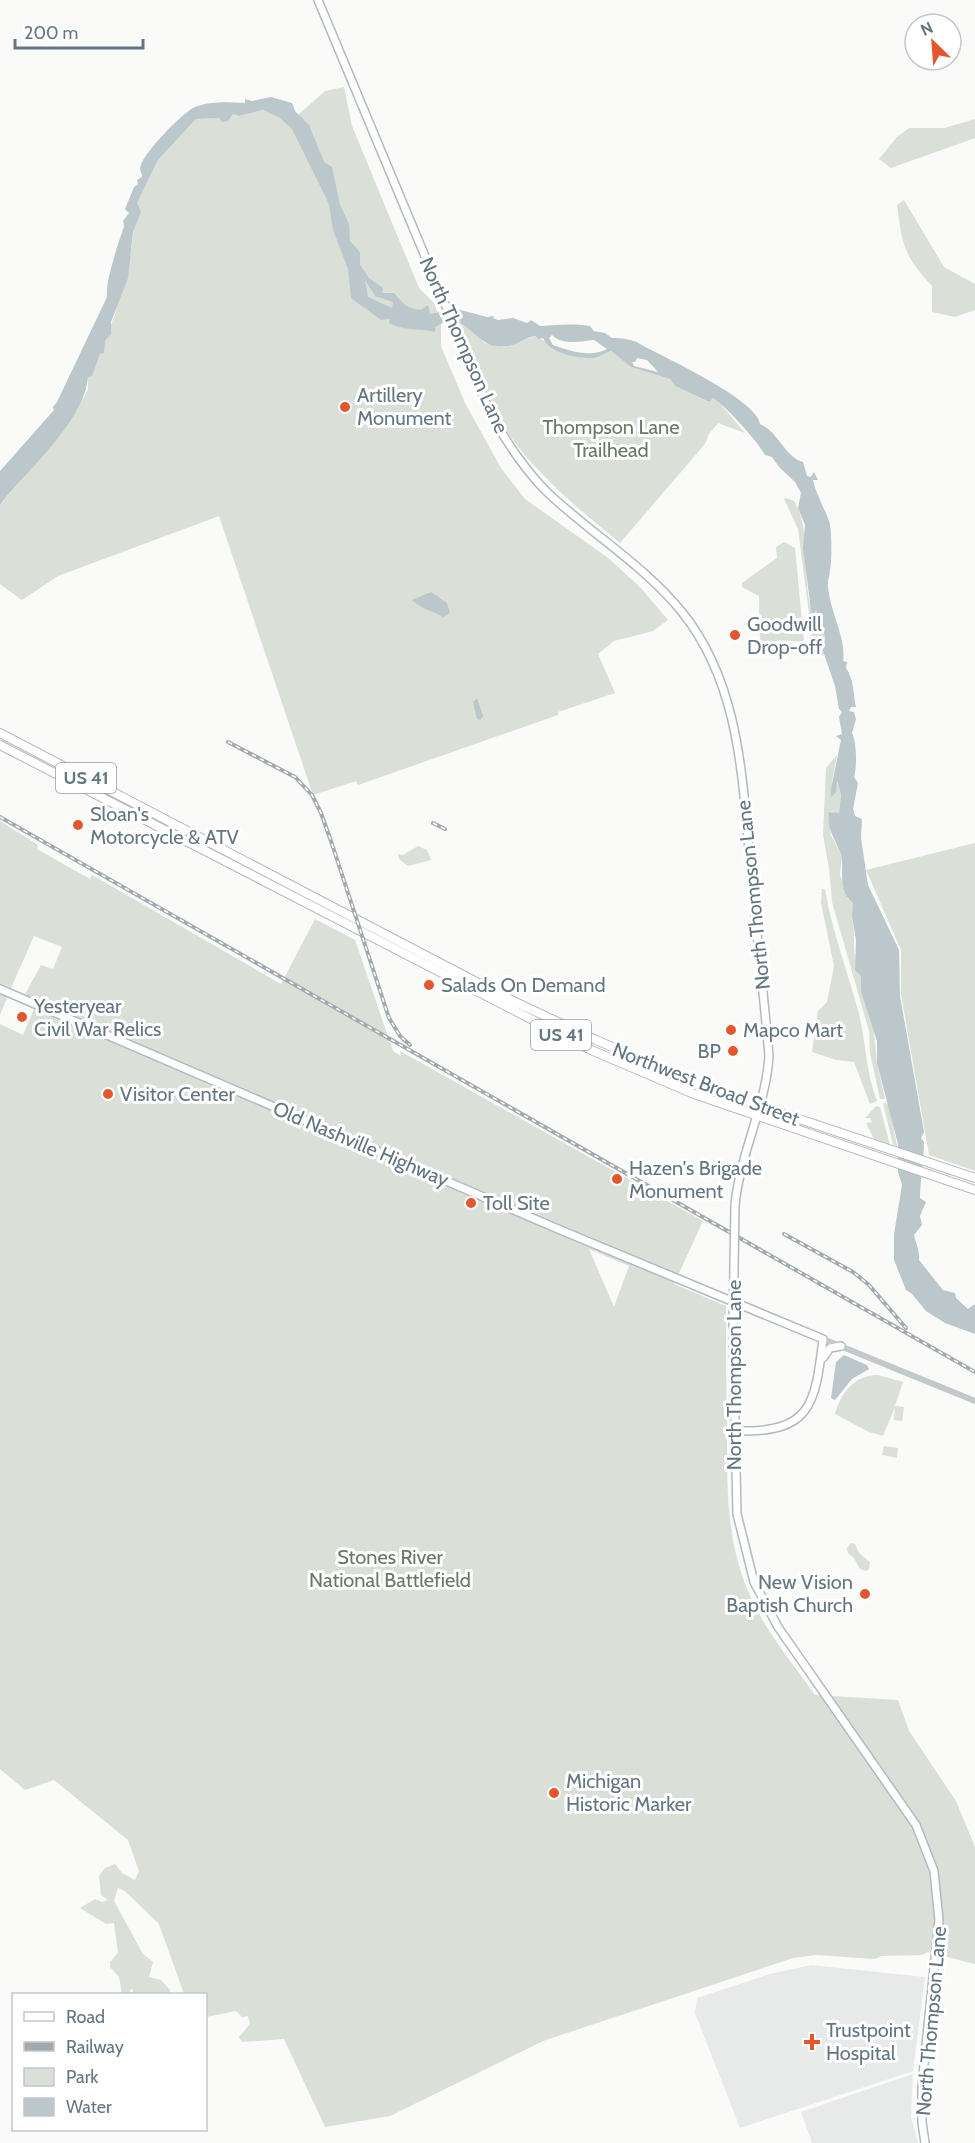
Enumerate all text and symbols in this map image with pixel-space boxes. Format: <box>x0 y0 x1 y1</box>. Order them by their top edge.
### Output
scale bar <box>15 12 142 50</box>
north arrow <box>903 12 963 72</box>
text: N <box>918 18 936 40</box>
text: 200 m <box>24 22 78 44</box>
street label: North Thompson Lane <box>414 253 514 437</box>
place label: Artillery Monument <box>357 383 451 430</box>
marker: Artillery Monument <box>338 400 352 414</box>
park label: Thompson Lane Trailhead <box>542 415 680 462</box>
place label: Goodwill Drop-off <box>747 612 823 659</box>
marker: Goodwill Drop-off <box>728 628 742 642</box>
road number: US 41 <box>56 763 116 793</box>
street label: North Thompson Lane <box>731 799 775 991</box>
place label: Sloan's Motorcycle & ATV <box>90 802 240 849</box>
marker: Sloan's Motorcycle & ATV <box>71 818 85 832</box>
place label: Salads On Demand <box>441 973 606 997</box>
marker: Salads On Demand <box>422 978 436 992</box>
place label: Yesteryear Civil War Relics <box>33 994 161 1041</box>
marker: Yesteryear Civil War Relics <box>15 1010 29 1024</box>
place label: Mapco Mart <box>743 1018 843 1042</box>
road number: US 41 <box>531 1020 591 1050</box>
marker: Mapco Mart <box>724 1023 738 1037</box>
street label: Northwest Broad Street <box>609 1037 803 1131</box>
place label: BP <box>698 1039 721 1063</box>
marker: BP <box>726 1044 740 1058</box>
place label: Visitor Center <box>120 1082 236 1106</box>
marker: Visitor Center <box>101 1087 115 1101</box>
street label: Old Nashville Highway <box>270 1096 452 1192</box>
place label: Hazen's Brigade Monument <box>629 1156 762 1203</box>
marker: Hazen's Brigade Monument <box>610 1172 624 1186</box>
place label: Toll Site <box>483 1191 550 1215</box>
marker: Toll Site <box>464 1196 478 1210</box>
street label: North Thompson Lane <box>722 1280 746 1470</box>
park label: Stones River National Battlefield <box>309 1545 471 1592</box>
place label: New Vision Baptish Church <box>726 1570 853 1617</box>
marker: New Vision Baptish Church <box>858 1587 872 1601</box>
place label: Michigan Historic Marker <box>566 1769 692 1816</box>
marker: Michigan Historic Marker <box>547 1786 561 1800</box>
street label: North Thompson Lane <box>911 1925 951 2117</box>
legend <box>12 1993 207 2131</box>
text: Road <box>66 2006 105 2028</box>
place label: Trustpoint Hospital <box>826 2018 911 2065</box>
marker: Trustpoint Hospital <box>803 2033 821 2051</box>
text: Railway <box>66 2036 124 2058</box>
text: Park <box>66 2066 99 2088</box>
text: Water <box>66 2096 112 2118</box>

